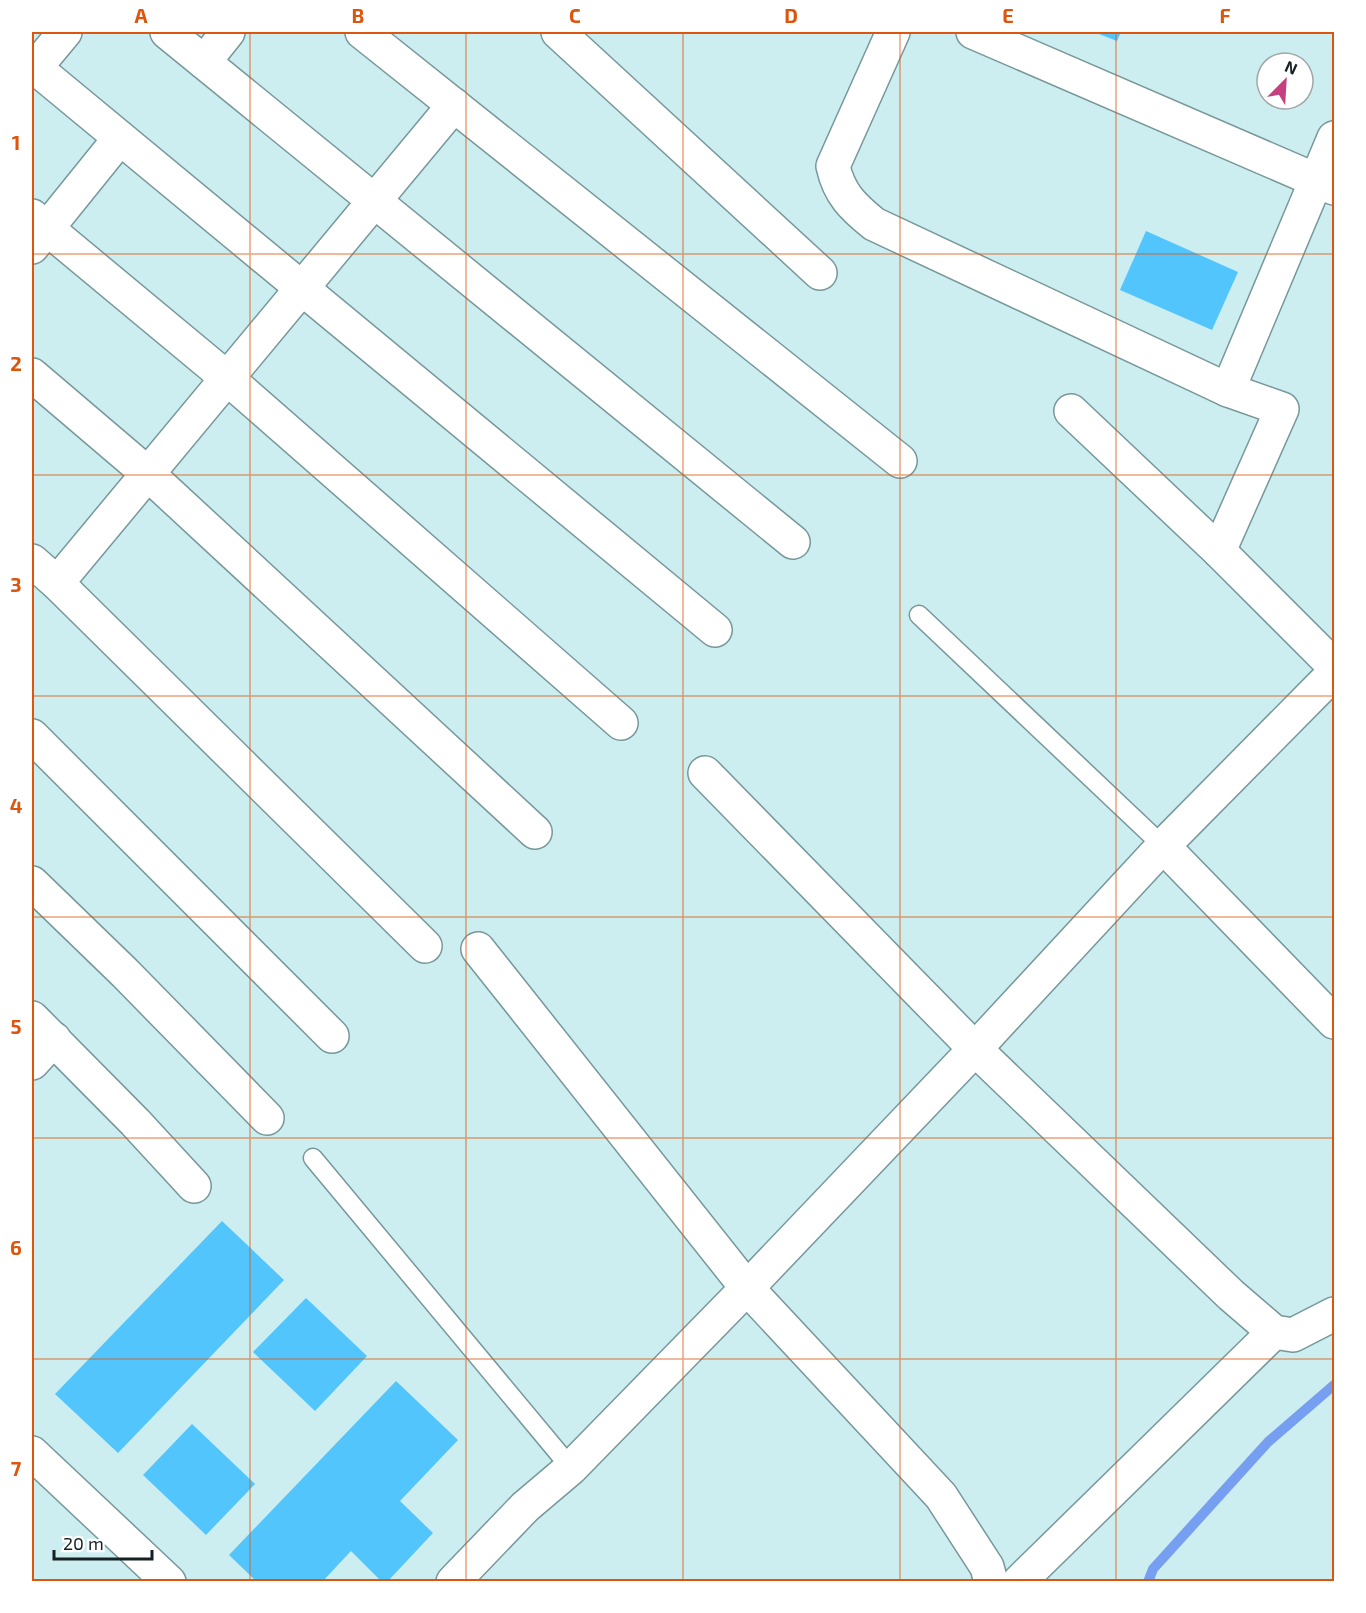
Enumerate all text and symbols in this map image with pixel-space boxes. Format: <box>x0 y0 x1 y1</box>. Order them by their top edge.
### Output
text: A <box>134 3 148 27</box>
text: B <box>352 3 364 27</box>
text: C <box>569 3 581 27</box>
text: D <box>784 3 798 27</box>
text: E <box>1002 3 1014 27</box>
text: F <box>1219 3 1231 27</box>
north arrow <box>1255 51 1315 111</box>
text: N <box>1282 56 1300 78</box>
text: 1 <box>12 130 20 154</box>
text: 2 <box>10 351 22 375</box>
text: 3 <box>10 572 22 596</box>
text: 4 <box>10 793 23 817</box>
text: 5 <box>10 1014 22 1038</box>
text: 6 <box>10 1235 22 1259</box>
text: 7 <box>11 1456 22 1480</box>
scale bar <box>54 1523 152 1561</box>
text: 20 m <box>63 1532 104 1554</box>

